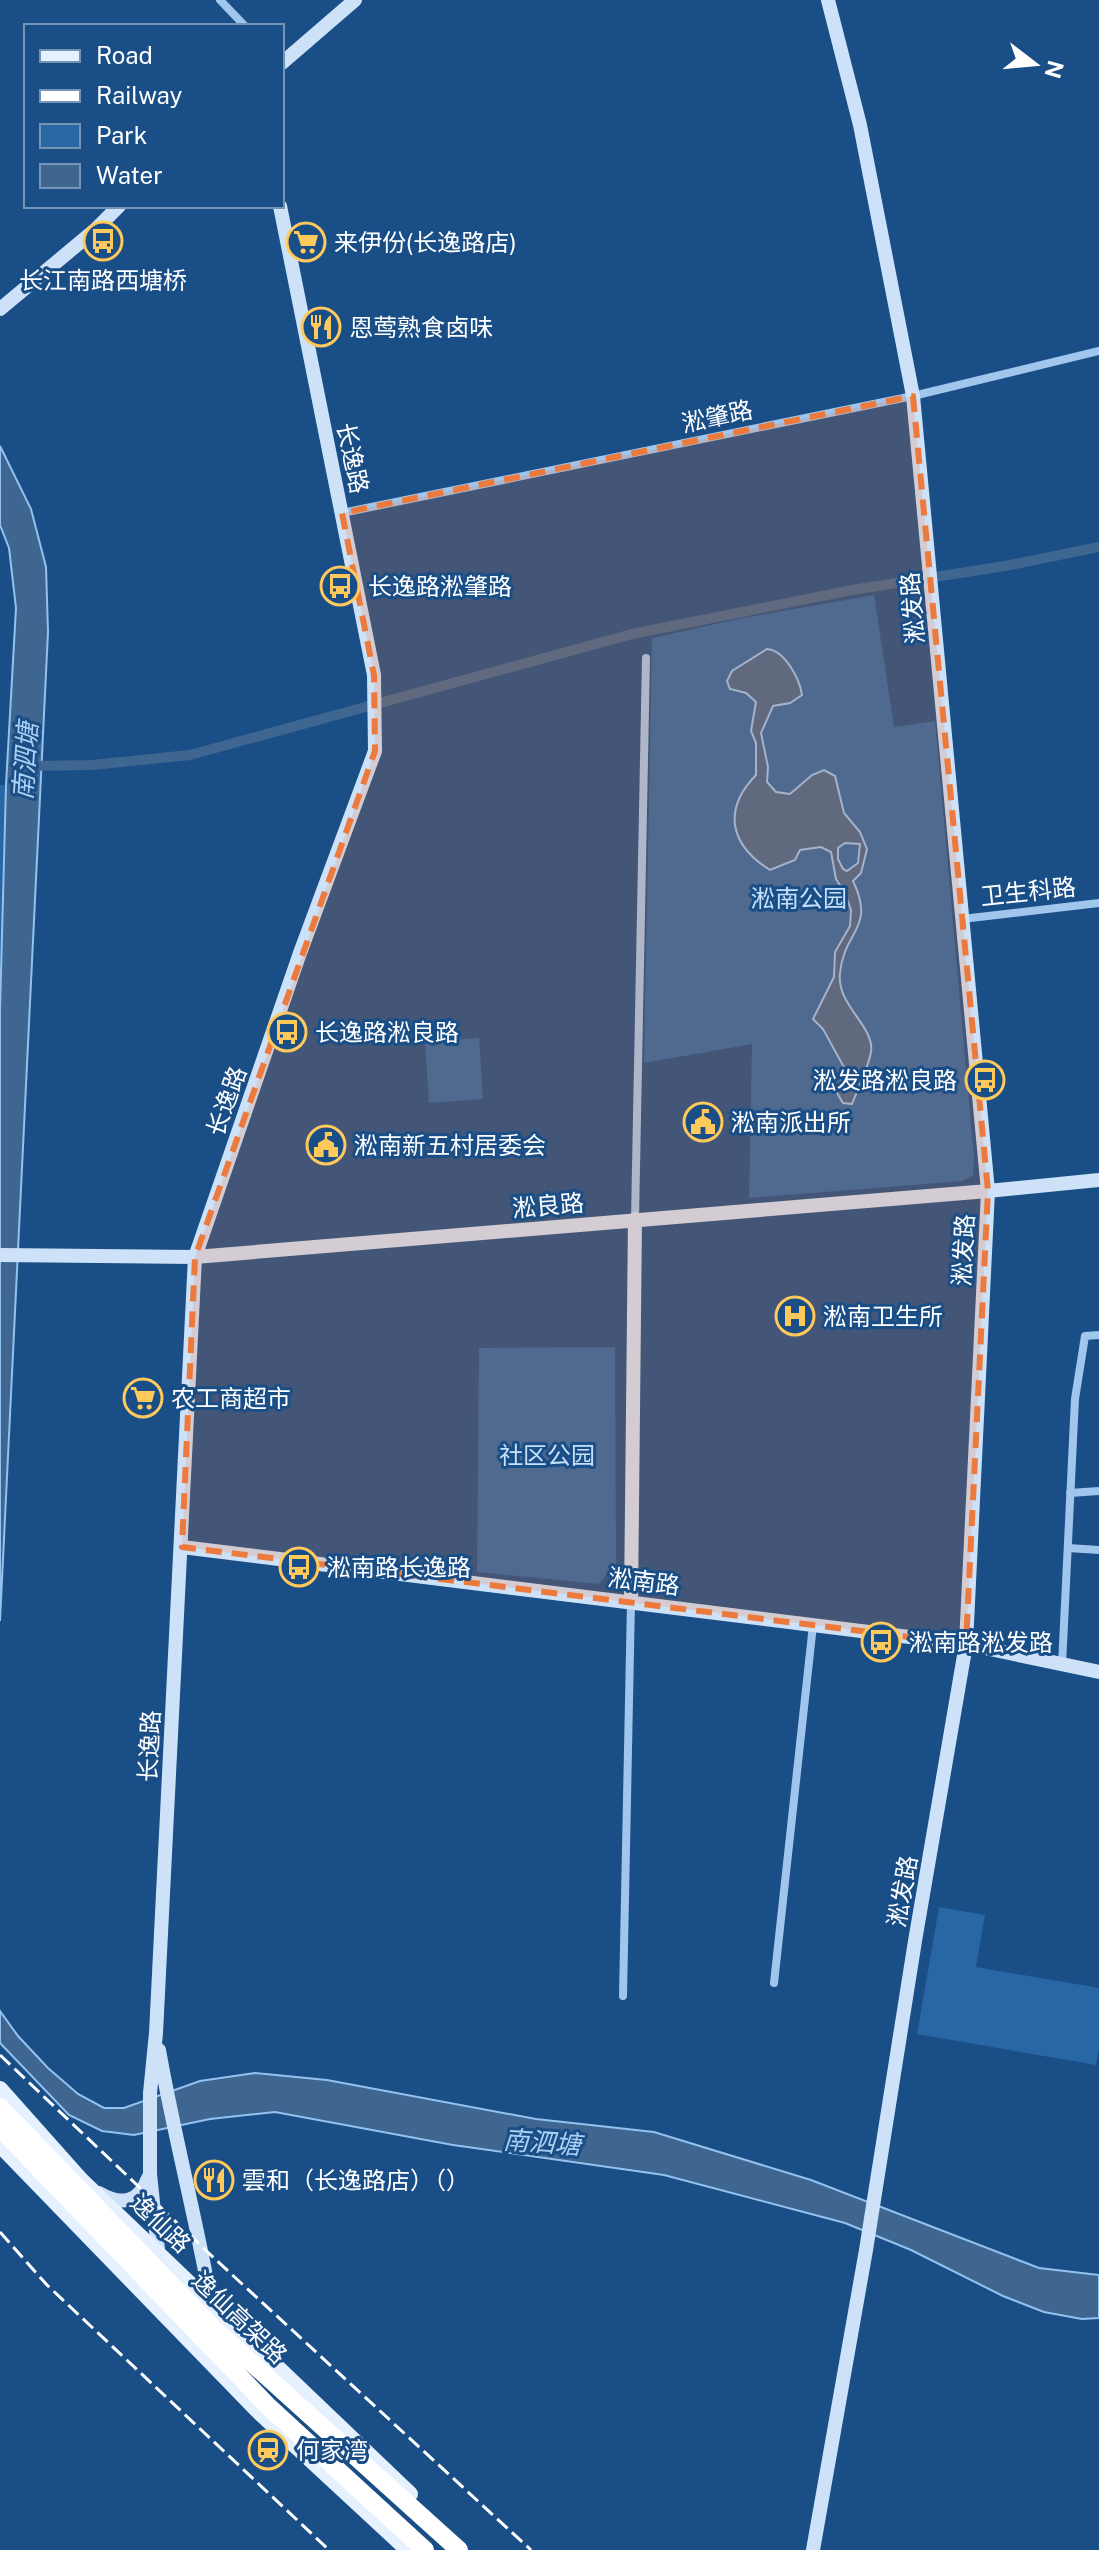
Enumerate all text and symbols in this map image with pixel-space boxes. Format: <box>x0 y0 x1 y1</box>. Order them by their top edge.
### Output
legend <box>24 24 284 208</box>
north arrow <box>995 24 1075 104</box>
text: Road <box>96 41 153 69</box>
text: N <box>1039 58 1069 81</box>
text: Railway <box>96 81 182 109</box>
text: Park <box>96 121 147 149</box>
text: Water <box>96 161 163 189</box>
bus stop icon: 长江南路西塘桥 <box>82 220 124 262</box>
supermarket icon: 来伊份(长逸路店) <box>285 221 327 263</box>
place label: 来伊份(长逸路店) <box>334 228 517 256</box>
place label: 长江南路西塘桥 <box>19 266 187 294</box>
restaurant icon: 恩莺熟食卤味 <box>300 306 342 348</box>
place label: 恩莺熟食卤味 <box>349 313 493 341</box>
street label: 淞肇路 <box>679 395 755 437</box>
street label: 长逸路 <box>332 420 374 496</box>
bus stop icon: 长逸路淞肇路 <box>319 565 361 607</box>
street label: 淞发路 <box>895 571 929 645</box>
place label: 长逸路淞肇路 <box>368 572 512 600</box>
water label: 南泗塘 <box>7 717 43 801</box>
street label: 卫生科路 <box>979 872 1077 910</box>
park label: 淞南公园 <box>751 884 847 912</box>
bus stop icon: 长逸路淞良路 <box>266 1011 308 1053</box>
place label: 长逸路淞良路 <box>315 1018 459 1046</box>
bus stop icon: 淞发路淞良路 <box>964 1059 1006 1101</box>
street label: 长逸路 <box>201 1062 251 1140</box>
place label: 淞发路淞良路 <box>813 1066 957 1094</box>
public building icon: 淞南派出所 <box>682 1101 724 1143</box>
place label: 淞南派出所 <box>731 1108 851 1136</box>
public building icon: 淞南新五村居委会 <box>305 1124 347 1166</box>
place label: 淞南新五村居委会 <box>354 1131 546 1159</box>
street label: 淞良路 <box>511 1188 585 1222</box>
street label: 淞发路 <box>947 1213 979 1287</box>
hospital icon: 淞南卫生所 <box>774 1295 816 1337</box>
place label: 淞南卫生所 <box>823 1302 943 1330</box>
supermarket icon: 农工商超市 <box>122 1377 164 1419</box>
place label: 农工商超市 <box>171 1384 291 1412</box>
park label: 社区公园 <box>499 1441 595 1469</box>
bus stop icon: 淞南路长逸路 <box>278 1546 320 1588</box>
place label: 淞南路长逸路 <box>327 1553 471 1581</box>
street label: 淞南路 <box>607 1563 681 1599</box>
bus stop icon: 淞南路淞发路 <box>860 1621 902 1663</box>
place label: 淞南路淞发路 <box>909 1628 1053 1656</box>
street label: 长逸路 <box>133 1709 165 1783</box>
street label: 淞发路 <box>882 1853 922 1929</box>
water label: 南泗塘 <box>502 2124 586 2160</box>
restaurant icon: 雲和（长逸路店）（） <box>193 2159 235 2201</box>
place label: 雲和（长逸路店）（） <box>242 2166 470 2194</box>
street label: 逸仙路 <box>125 2188 197 2258</box>
street label: 逸仙高架路 <box>187 2265 293 2369</box>
station icon: 何家湾 <box>247 2429 289 2471</box>
place label: 何家湾 <box>296 2436 368 2464</box>

